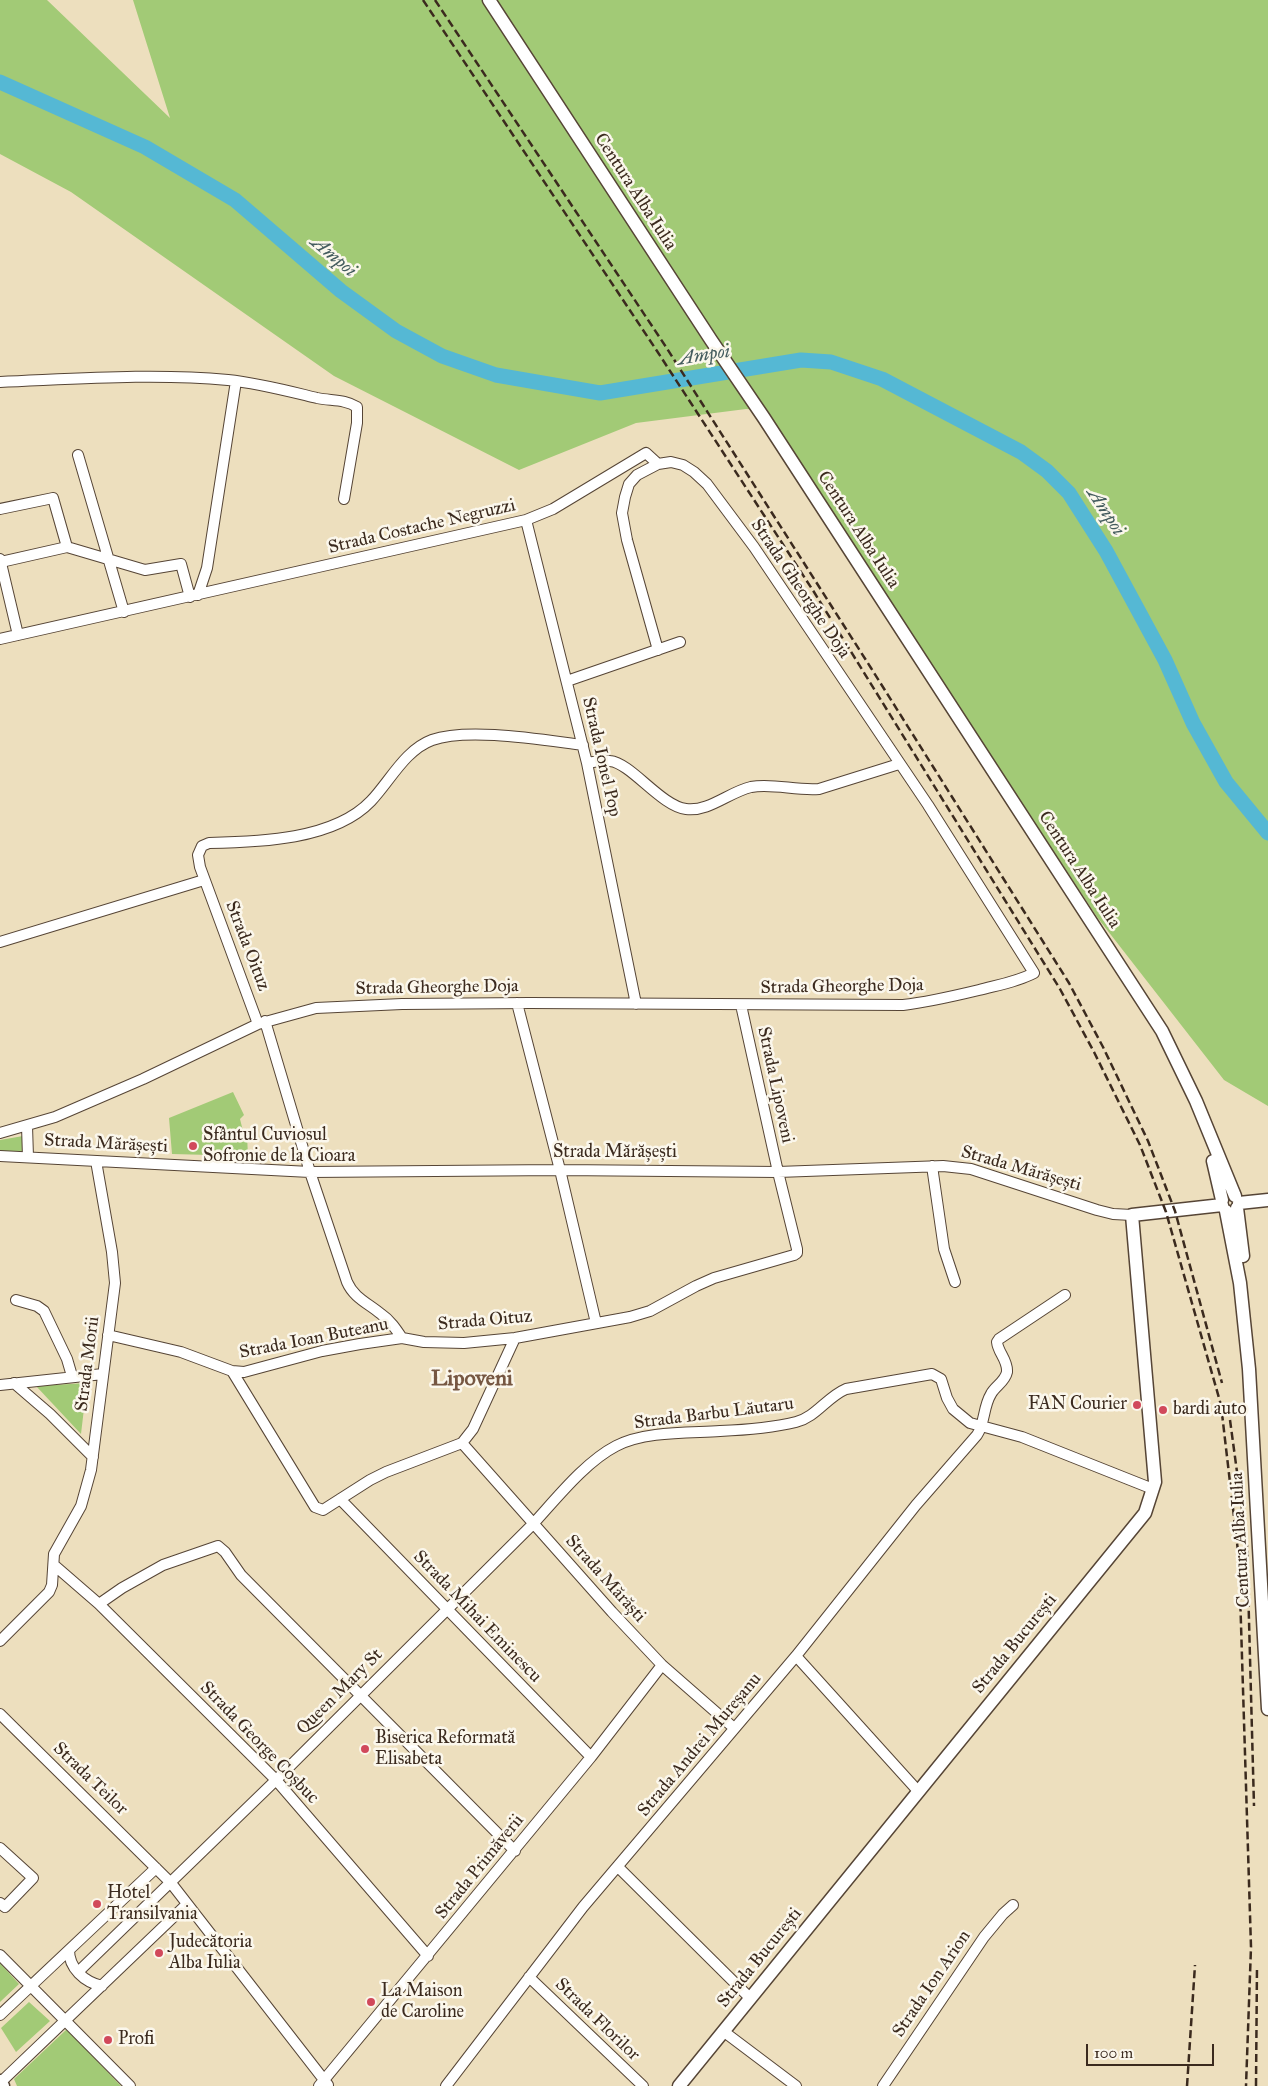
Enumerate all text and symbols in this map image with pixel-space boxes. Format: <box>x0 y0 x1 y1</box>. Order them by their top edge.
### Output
street label: Centura Alba Iulia <box>589 129 681 255</box>
water label: Ampoi <box>305 231 361 283</box>
water label: Ampoi <box>676 341 732 371</box>
street label: Centura Alba Iulia <box>812 467 904 593</box>
water label: Ampoi <box>1081 484 1129 540</box>
street label: Strada Costache Negruzzi <box>326 495 518 559</box>
street label: Strada Gheorghe Doja <box>745 515 855 663</box>
street label: Strada Ionel Pop <box>577 695 625 819</box>
street label: Centura Alba Iulia <box>1033 807 1125 933</box>
street label: Strada Oituz <box>220 898 274 994</box>
street label: Strada Gheorghe Doja <box>760 975 924 999</box>
street label: Strada Gheorghe Doja <box>355 976 519 1000</box>
street label: Strada Lipoveni <box>752 1025 798 1145</box>
place label: Sfântul Cuviosul Sofronie de la Cioara <box>203 1125 355 1168</box>
street label: Strada Mărășești <box>43 1130 169 1158</box>
marker: Sfântul Cuviosul Sofronie de la Cioara <box>187 1140 199 1152</box>
street label: Strada Mărășești <box>553 1142 677 1164</box>
street label: Strada Mărășești <box>958 1142 1084 1196</box>
street label: Strada Oituz <box>437 1306 533 1336</box>
street label: Strada Ioan Buteanu <box>238 1314 390 1364</box>
street label: Strada Morii <box>71 1315 105 1413</box>
district label: Lipoveni <box>431 1367 513 1393</box>
street label: Strada Barbu Lăutaru <box>633 1393 795 1435</box>
place label: FAN Courier <box>1028 1394 1127 1416</box>
marker: FAN Courier <box>1131 1399 1143 1411</box>
place label: bardi auto <box>1173 1399 1247 1421</box>
marker: bardi auto <box>1157 1404 1169 1416</box>
street label: Centura Alba Iulia <box>1227 1472 1255 1608</box>
street label: Strada Mărăști <box>560 1531 650 1627</box>
street label: Strada Mihai Eminescu <box>408 1546 546 1688</box>
street label: Strada București <box>968 1590 1062 1698</box>
street label: Queen Mary St <box>292 1644 388 1740</box>
street label: Strada Andrei Mureșanu <box>634 1669 766 1821</box>
street label: Strada George Coșbuc <box>195 1677 323 1809</box>
place label: Biserica Reformată Elisabeta <box>375 1728 515 1770</box>
street label: Strada Teilor <box>48 1738 132 1820</box>
marker: Biserica Reformată Elisabeta <box>359 1743 371 1755</box>
street label: Strada Primăverii <box>431 1810 529 1924</box>
place label: Hotel Transilvania <box>107 1883 198 1926</box>
marker: Hotel Transilvania <box>91 1898 103 1910</box>
street label: Strada București <box>713 1904 807 2012</box>
street label: Strada Ion Arion <box>888 1926 976 2042</box>
place label: Judecătoria Alba Iulia <box>169 1932 252 1975</box>
marker: Judecătoria Alba Iulia <box>153 1947 165 1959</box>
street label: Strada Florilor <box>550 1974 644 2066</box>
place label: La Maison de Caroline <box>381 1981 464 2024</box>
marker: La Maison de Caroline <box>365 1996 377 2008</box>
place label: Profi <box>118 2029 154 2051</box>
marker: Profi <box>102 2034 114 2046</box>
scale bar <box>1088 2034 1216 2066</box>
text: 100 m <box>1094 2044 1133 2062</box>

